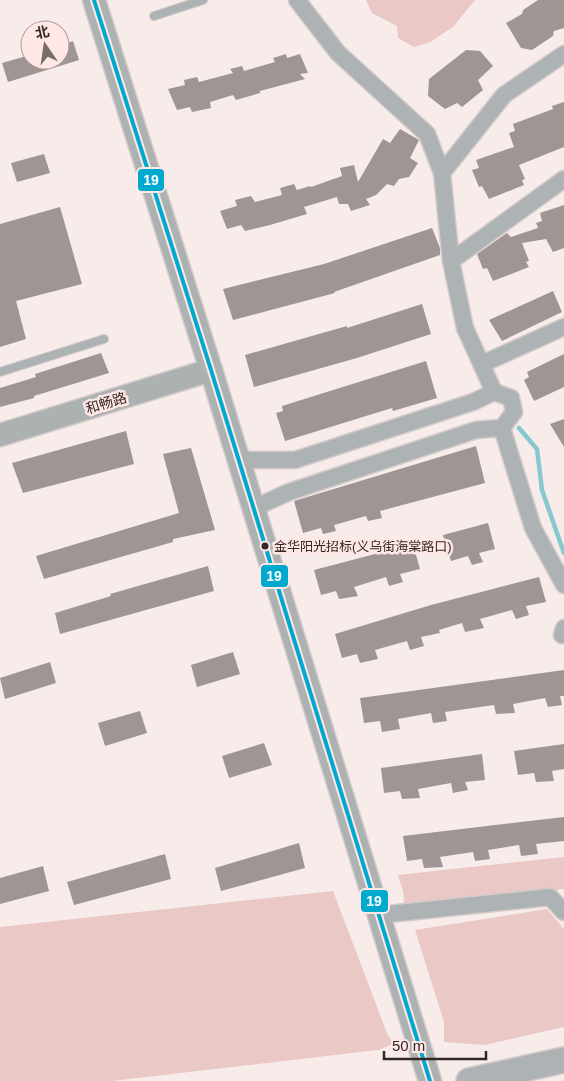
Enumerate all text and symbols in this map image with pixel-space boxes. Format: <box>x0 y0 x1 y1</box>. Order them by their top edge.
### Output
north arrow <box>20 20 70 70</box>
text: 北 <box>33 23 51 42</box>
line badge: 19 <box>137 168 165 192</box>
text: 19 <box>143 172 159 188</box>
street label: 和畅路 <box>84 389 128 417</box>
place label: 金华阳光招标(义乌街海棠路口) <box>274 539 452 554</box>
marker: 金华阳光招标(义乌街海棠路口) <box>260 541 270 551</box>
line badge: 19 <box>260 564 289 588</box>
text: 19 <box>266 568 282 584</box>
line badge: 19 <box>360 889 389 913</box>
text: 19 <box>366 893 382 909</box>
scale bar <box>384 1028 486 1060</box>
text: 50 m <box>392 1037 425 1054</box>

